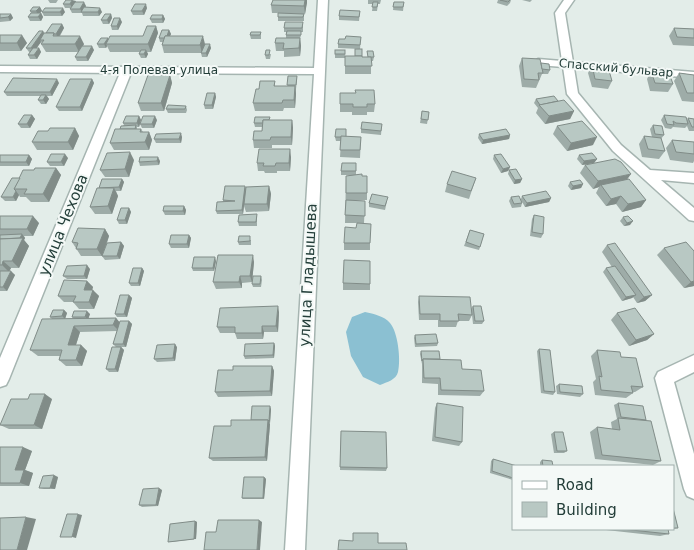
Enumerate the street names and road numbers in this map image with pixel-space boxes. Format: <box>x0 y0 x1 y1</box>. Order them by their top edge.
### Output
street label: Спасский бульвар <box>558 56 674 80</box>
street label: 4-я Полевая улица <box>100 63 218 77</box>
street label: улица Чехова <box>34 172 92 278</box>
street label: улица Гладышева <box>295 203 321 347</box>

